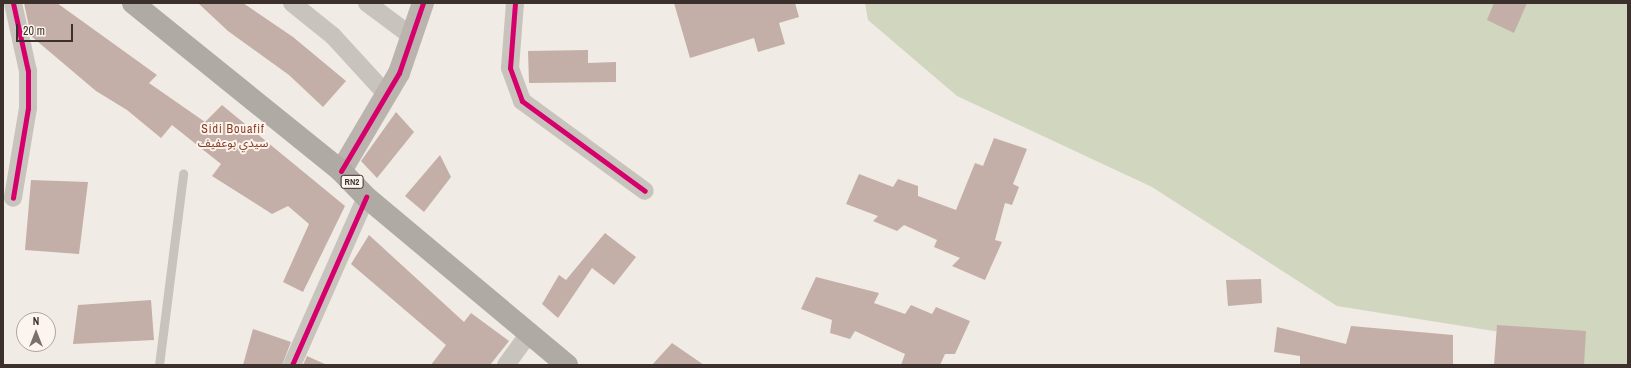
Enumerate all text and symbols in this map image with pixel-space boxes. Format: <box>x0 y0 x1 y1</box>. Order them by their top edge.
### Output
scale bar <box>18 16 75 42</box>
text: 20 m <box>23 23 45 39</box>
district label: Sidi Bouafif سيدي بوعفيف <box>198 123 268 151</box>
road number: RN2 <box>340 175 364 189</box>
north arrow <box>16 312 56 352</box>
text: N <box>33 314 39 328</box>

